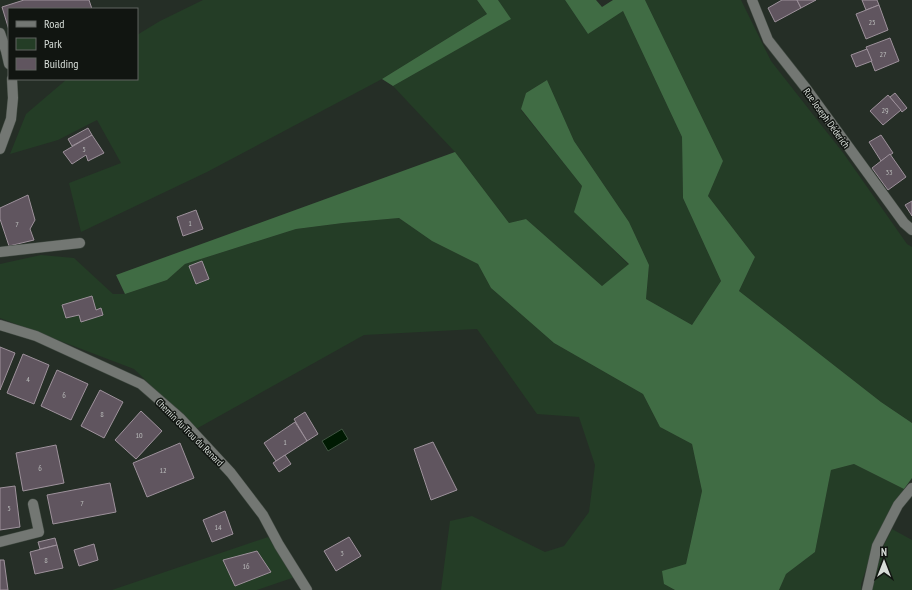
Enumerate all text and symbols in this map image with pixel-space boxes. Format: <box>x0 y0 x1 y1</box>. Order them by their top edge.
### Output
legend <box>8 8 138 80</box>
text: Road <box>44 16 64 31</box>
house number: 25 <box>868 17 876 27</box>
text: Park <box>44 36 62 51</box>
house number: 27 <box>879 49 887 59</box>
text: Building <box>44 56 79 71</box>
street label: Rue Joseph Déderich <box>800 86 853 151</box>
house number: 29 <box>881 105 889 115</box>
house number: 5 <box>82 144 86 154</box>
house number: 33 <box>885 167 893 177</box>
house number: 1 <box>188 218 192 228</box>
house number: 7 <box>15 219 19 229</box>
house number: 4 <box>26 374 30 384</box>
house number: 6 <box>62 390 66 400</box>
street label: Chemin du Trou du Renard <box>153 396 226 469</box>
house number: 8 <box>100 409 104 419</box>
house number: 10 <box>135 430 143 440</box>
house number: 1 <box>283 437 287 447</box>
house number: 6 <box>38 463 42 473</box>
house number: 12 <box>159 465 167 475</box>
house number: 7 <box>80 498 84 508</box>
house number: 5 <box>7 503 11 513</box>
house number: 14 <box>214 522 222 532</box>
north arrow <box>864 542 904 582</box>
text: N <box>881 545 887 559</box>
house number: 3 <box>340 548 344 558</box>
house number: 8 <box>44 555 48 565</box>
house number: 16 <box>242 561 250 571</box>

